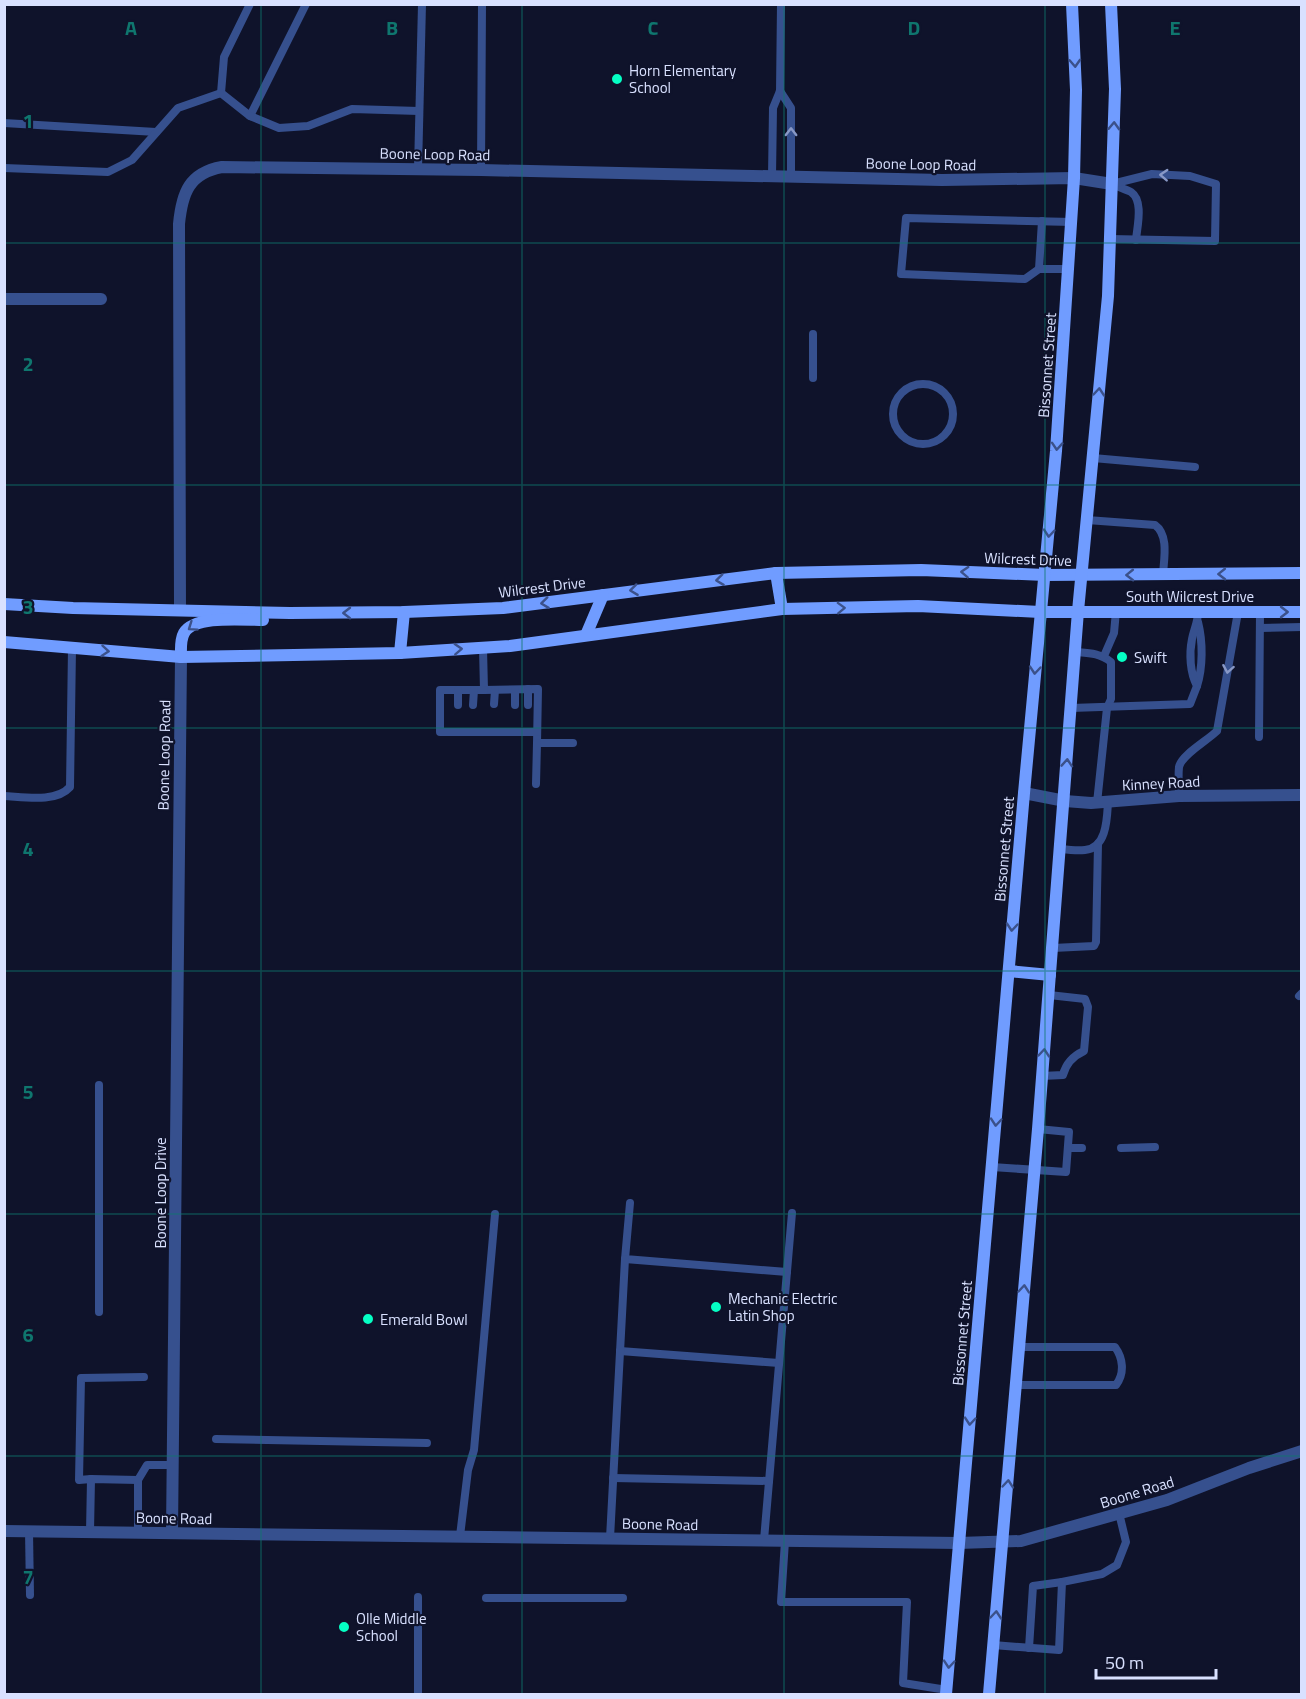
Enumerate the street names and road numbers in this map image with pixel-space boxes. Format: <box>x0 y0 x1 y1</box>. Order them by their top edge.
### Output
street label: Boone Loop Road <box>379 142 491 166</box>
street label: Boone Loop Road <box>865 152 977 176</box>
street label: Bissonnet Street <box>1032 311 1062 418</box>
street label: Wilcrest Drive <box>984 546 1072 572</box>
street label: Wilcrest Drive <box>497 570 587 604</box>
street label: South Wilcrest Drive <box>1126 585 1254 608</box>
street label: Boone Loop Road <box>152 699 176 811</box>
street label: Kinney Road <box>1121 769 1201 797</box>
street label: Bissonnet Street <box>988 795 1020 902</box>
street label: Boone Loop Drive <box>149 1138 172 1248</box>
street label: Bissonnet Street <box>946 1279 978 1386</box>
street label: Boone Road <box>1097 1470 1177 1514</box>
street label: Boone Road <box>136 1506 212 1530</box>
street label: Boone Road <box>622 1512 698 1536</box>

